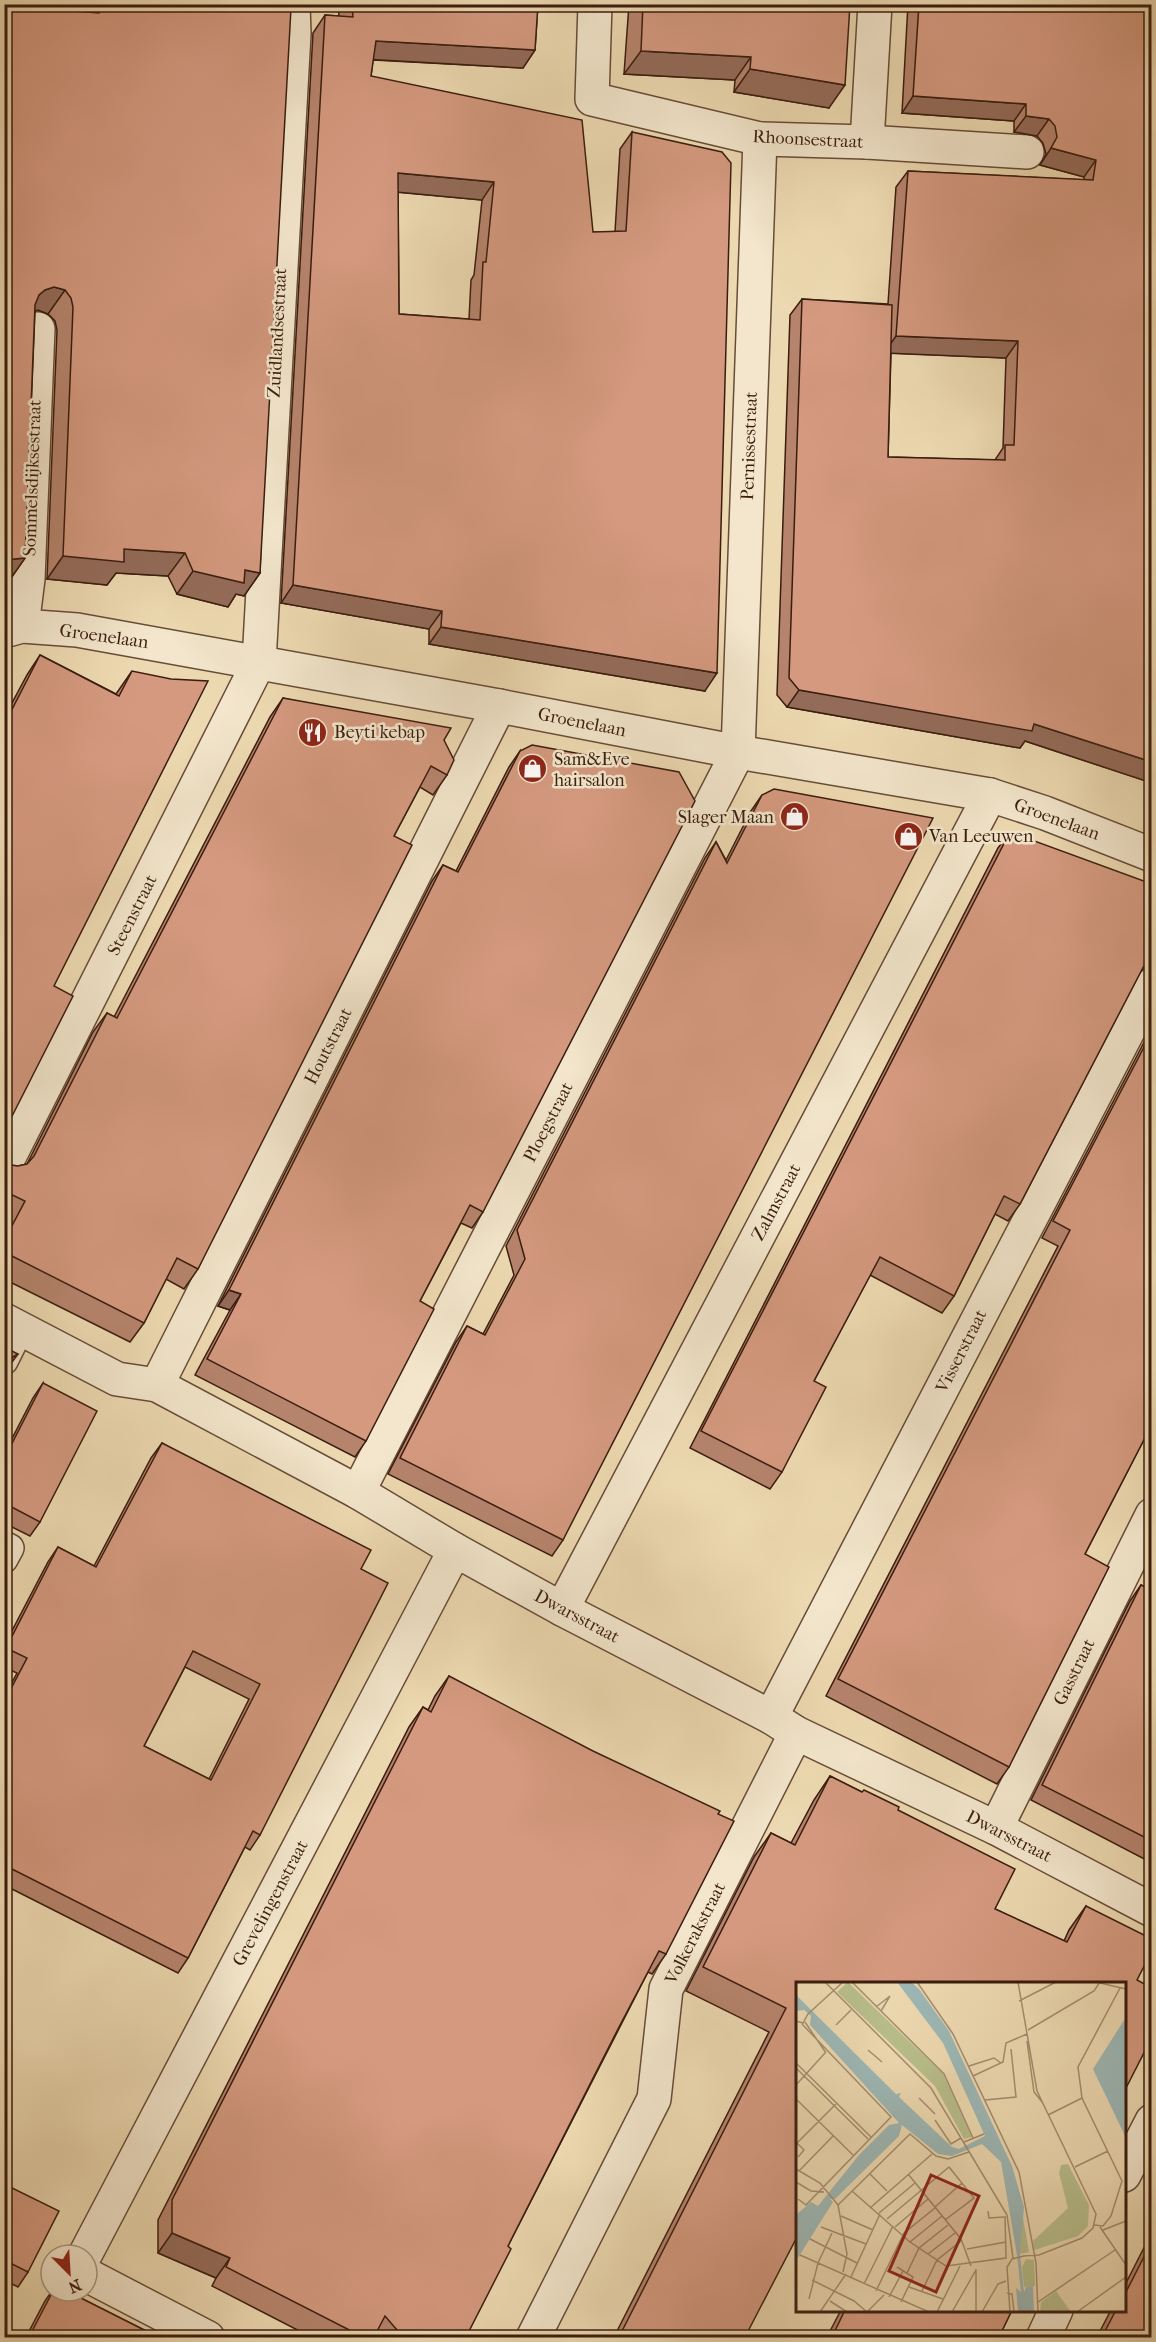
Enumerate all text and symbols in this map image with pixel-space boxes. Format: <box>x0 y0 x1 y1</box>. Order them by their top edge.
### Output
street label: Rhoonsestraat <box>752 126 865 153</box>
street label: Zuidlandsestraat <box>264 267 291 399</box>
street label: Pernissestraat <box>737 391 762 501</box>
street label: Sommelsdijksestraat <box>19 399 46 557</box>
street label: Groenelaan <box>58 620 150 653</box>
street label: Groenelaan <box>536 704 628 741</box>
restaurant icon: Beyti kebap <box>297 716 329 748</box>
place label: Beyti kebap <box>334 722 425 743</box>
place label: Sam&Eve hairsalon <box>554 749 630 791</box>
shop icon: Sam&Eve hairsalon <box>517 753 549 785</box>
street label: Groenelaan <box>1011 794 1103 845</box>
shop icon: Slager Maan <box>779 801 811 833</box>
place label: Slager Maan <box>678 807 775 828</box>
shop icon: Van Leeuwen <box>892 820 924 852</box>
place label: Van Leeuwen <box>928 826 1034 847</box>
street label: Steenstraat <box>103 871 162 959</box>
street label: Houtstraat <box>300 1004 357 1088</box>
street label: Ploegstraat <box>519 1078 578 1166</box>
street label: Zalmstraat <box>747 1160 806 1244</box>
street label: Visserstraat <box>931 1306 992 1397</box>
street label: Dwarsstraat <box>531 1585 623 1648</box>
street label: Gasstraat <box>1049 1635 1100 1709</box>
street label: Dwarsstraat <box>962 1806 1056 1867</box>
street label: Grevelingenstraat <box>228 1836 313 1970</box>
street label: Volkerakstraat <box>660 1878 730 1989</box>
inset map <box>796 1982 1126 2312</box>
north arrow <box>39 2243 99 2303</box>
text: N <box>65 2275 84 2298</box>

